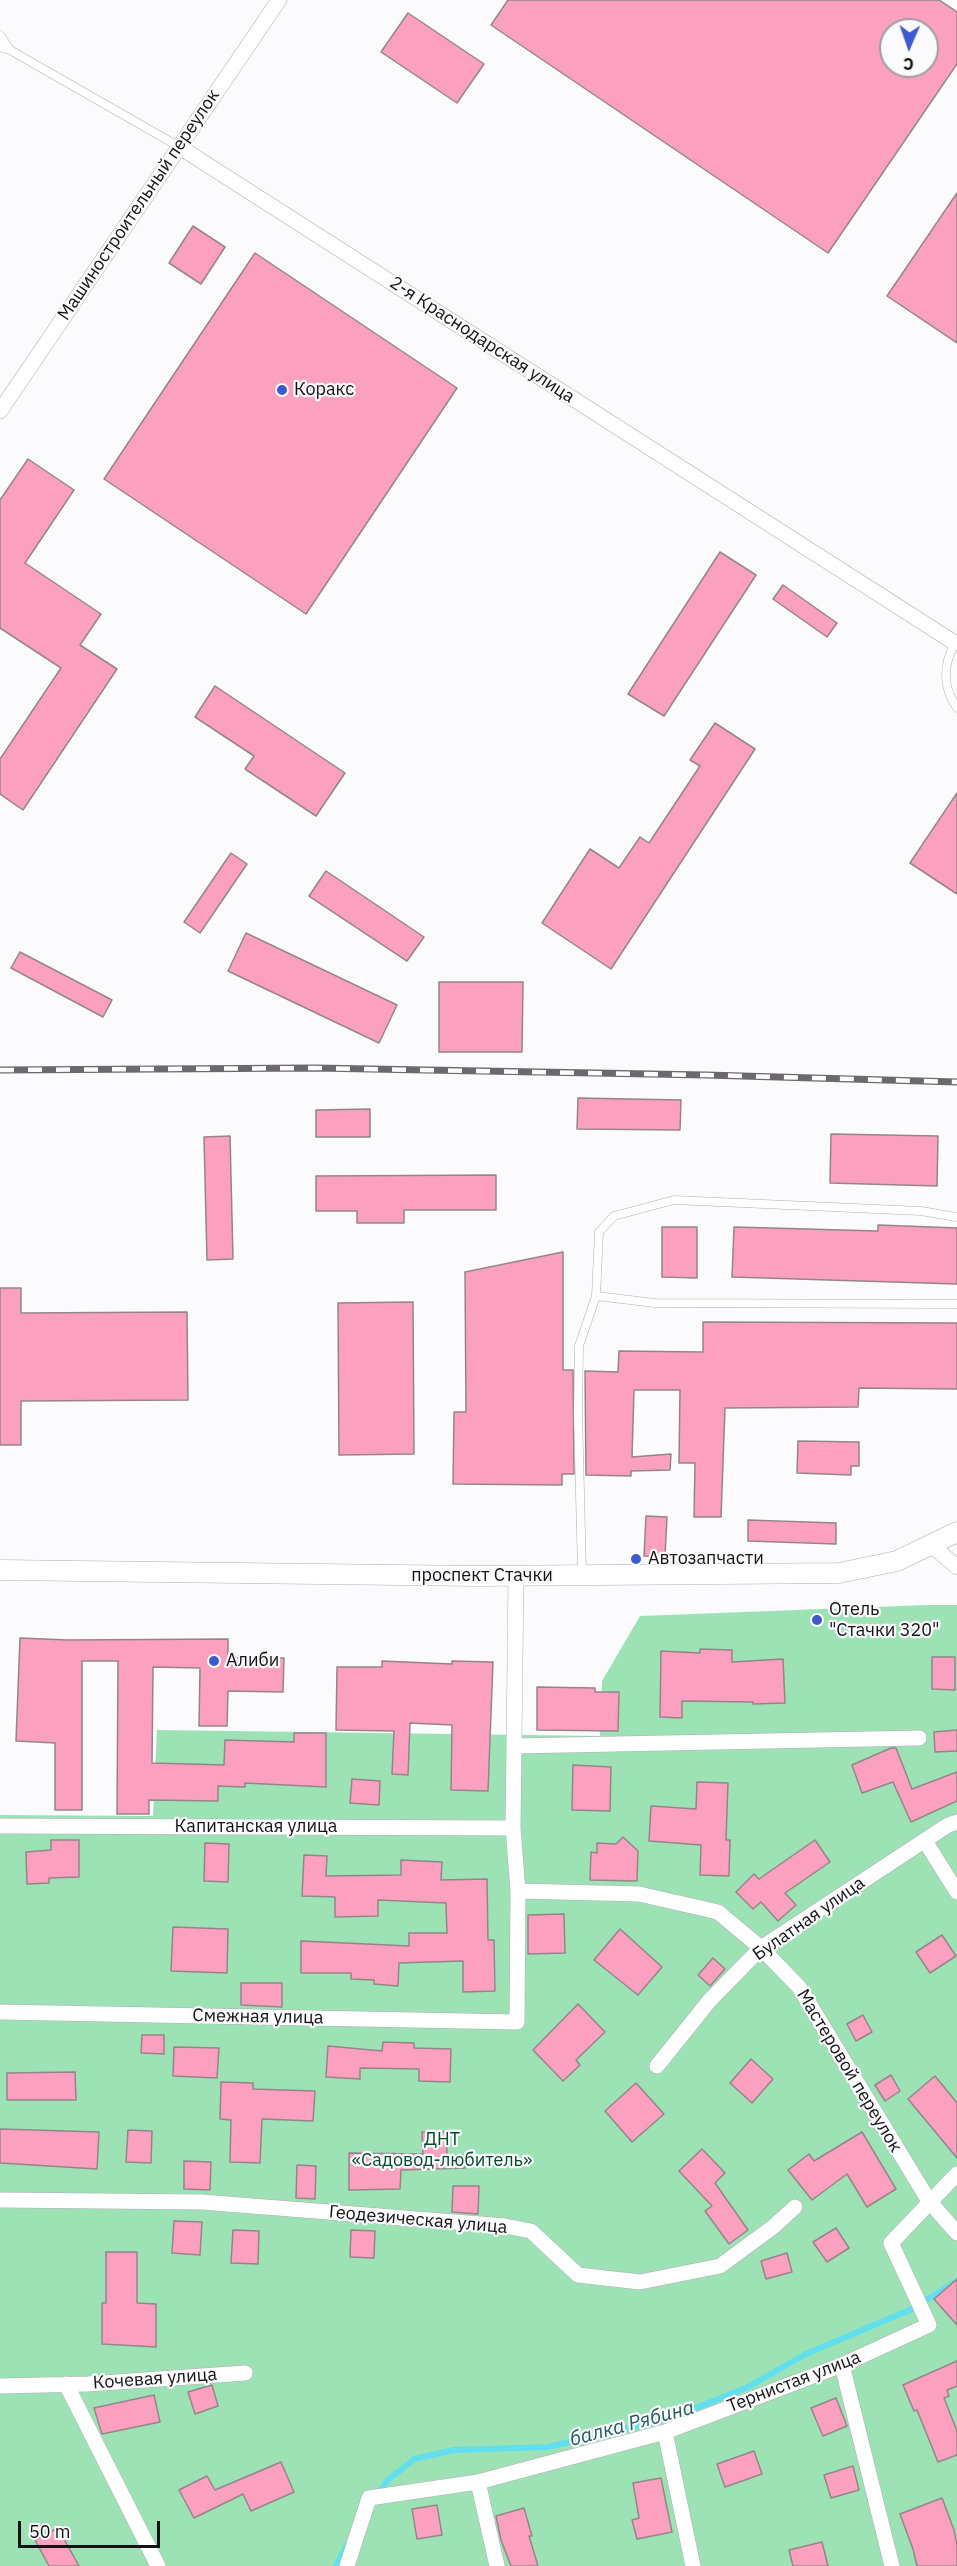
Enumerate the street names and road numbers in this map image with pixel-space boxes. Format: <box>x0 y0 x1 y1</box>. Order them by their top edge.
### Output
street label: Машиностроительный переулок <box>53 85 225 325</box>
street label: 2-я Краснодарская улица <box>385 272 579 408</box>
street label: проспект Стачки <box>411 1565 553 1587</box>
street label: Капитанская улица <box>175 1816 337 1838</box>
street label: Булатная улица <box>749 1872 869 1966</box>
street label: Мастеровой переулок <box>792 1986 906 2156</box>
street label: Смежная улица <box>192 2005 324 2029</box>
street label: Геодезическая улица <box>328 2201 508 2239</box>
street label: Тернистая улица <box>724 2347 864 2417</box>
street label: Кочевая улица <box>92 2364 218 2394</box>

